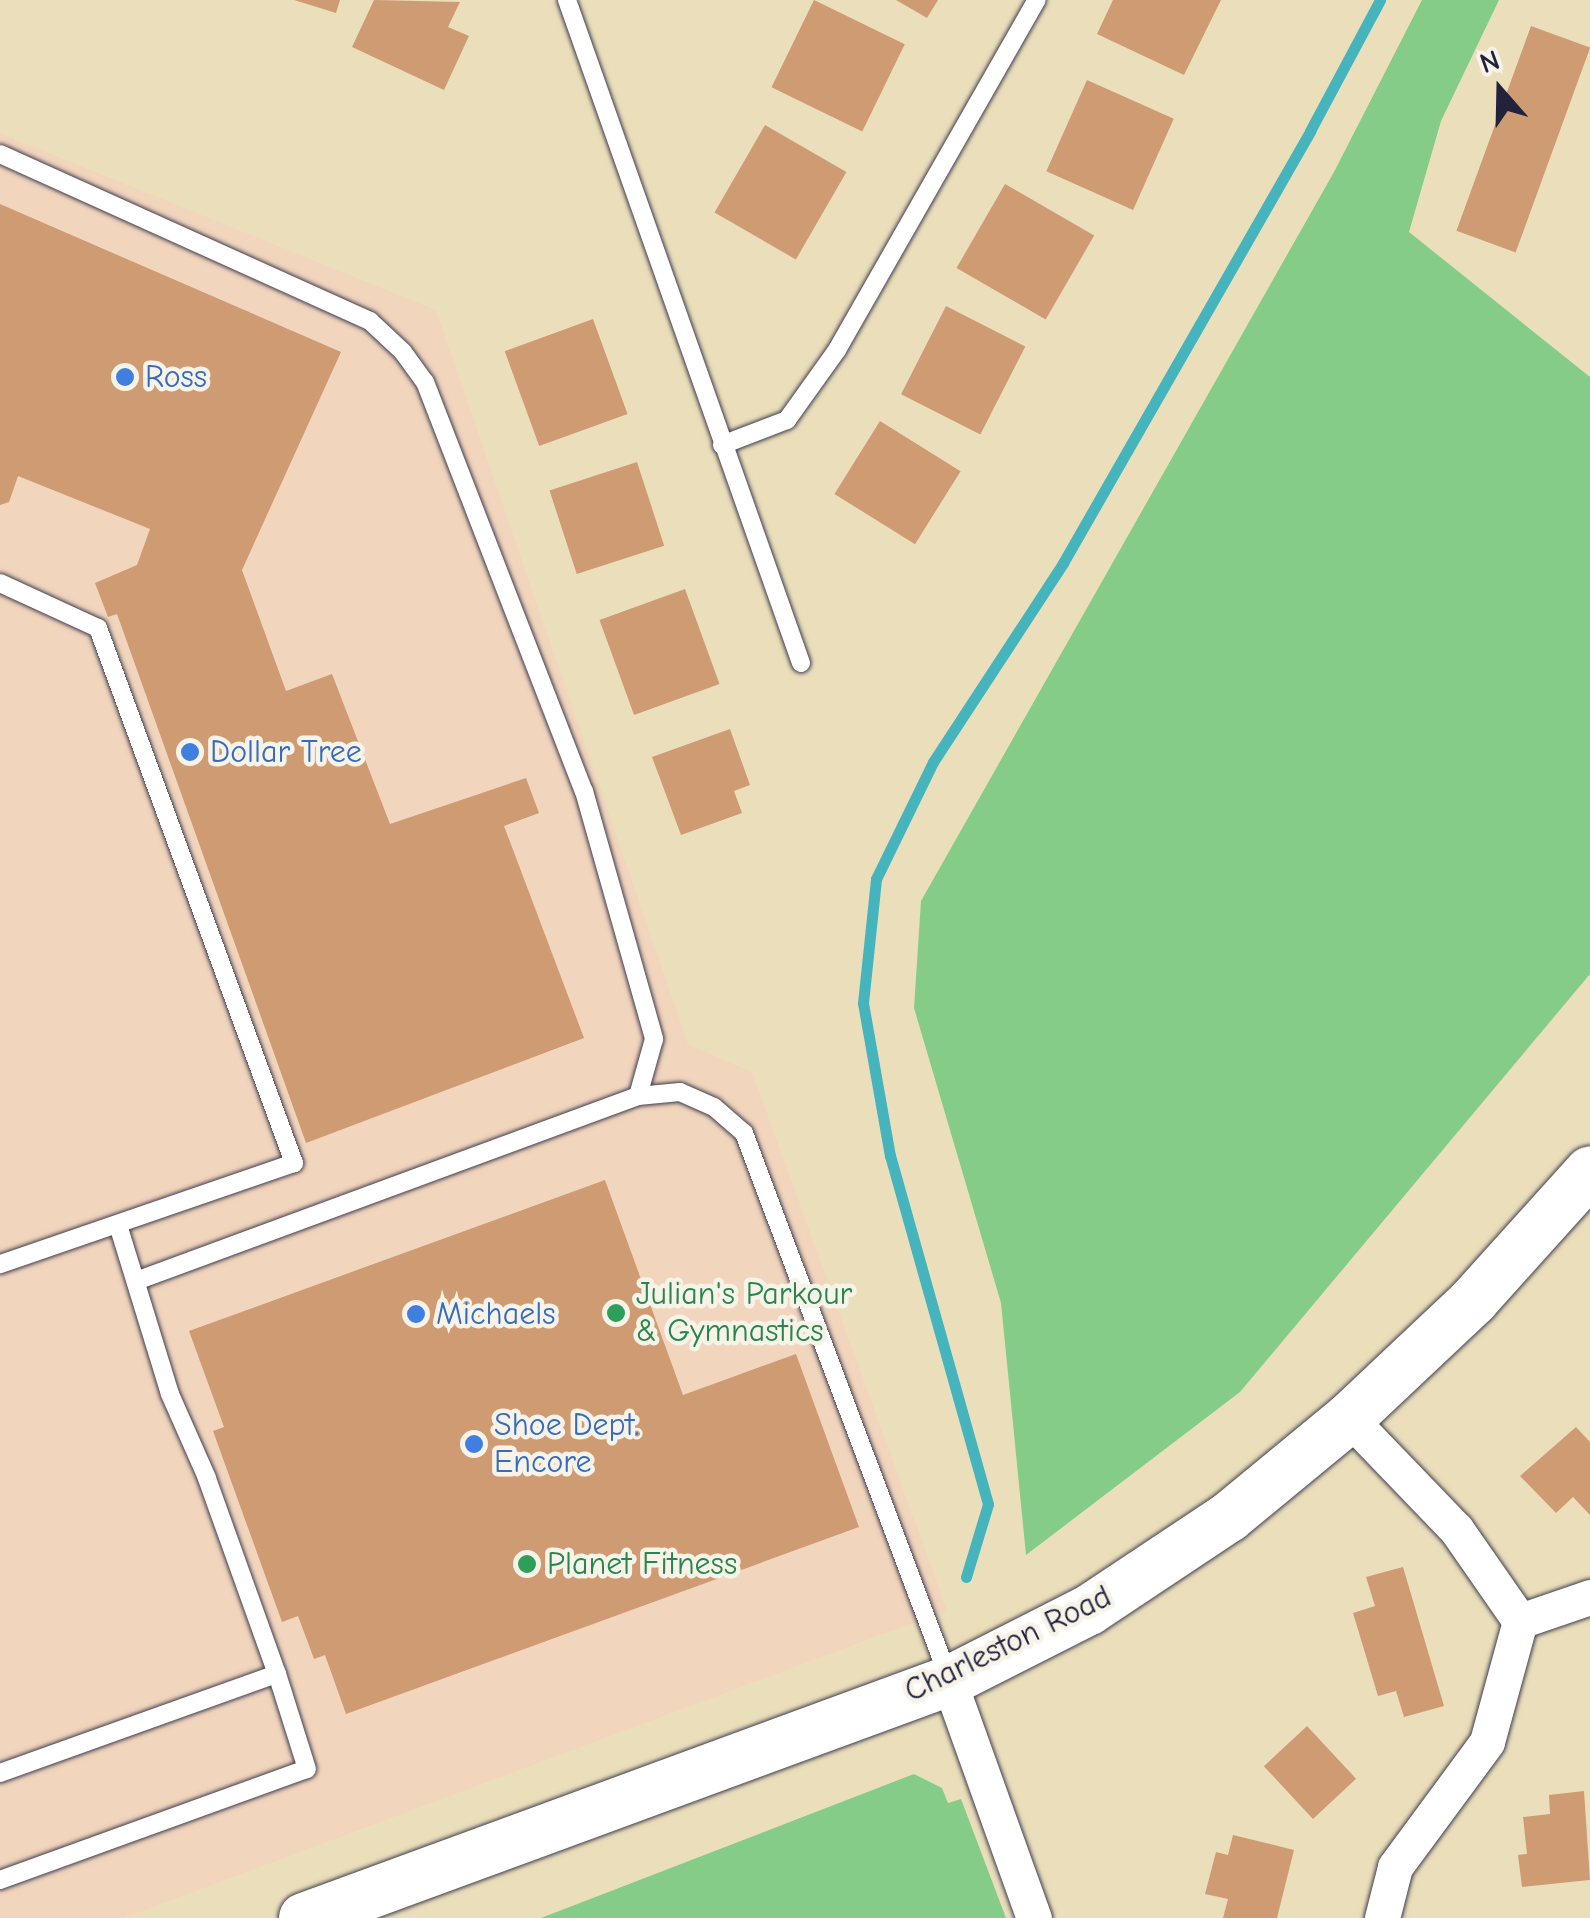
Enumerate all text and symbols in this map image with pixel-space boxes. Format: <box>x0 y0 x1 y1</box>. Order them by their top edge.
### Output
north arrow <box>1450 40 1550 140</box>
text: N <box>1476 44 1504 80</box>
place label: Ross <box>145 358 207 396</box>
marker: Ross <box>114 366 136 388</box>
place label: Dollar Tree <box>210 733 362 771</box>
marker: Dollar Tree <box>179 741 201 763</box>
place label: Julian's Parkour & Gymnastics <box>636 1276 852 1351</box>
place label: Michaels <box>436 1295 556 1333</box>
marker: Julian's Parkour & Gymnastics <box>605 1302 627 1324</box>
marker: Michaels <box>405 1303 427 1325</box>
place label: Shoe Dept. Encore <box>494 1407 639 1482</box>
marker: Shoe Dept. Encore <box>463 1433 485 1455</box>
place label: Planet Fitness <box>547 1545 737 1583</box>
marker: Planet Fitness <box>516 1553 538 1575</box>
street label: Charleston Road <box>898 1577 1118 1711</box>

